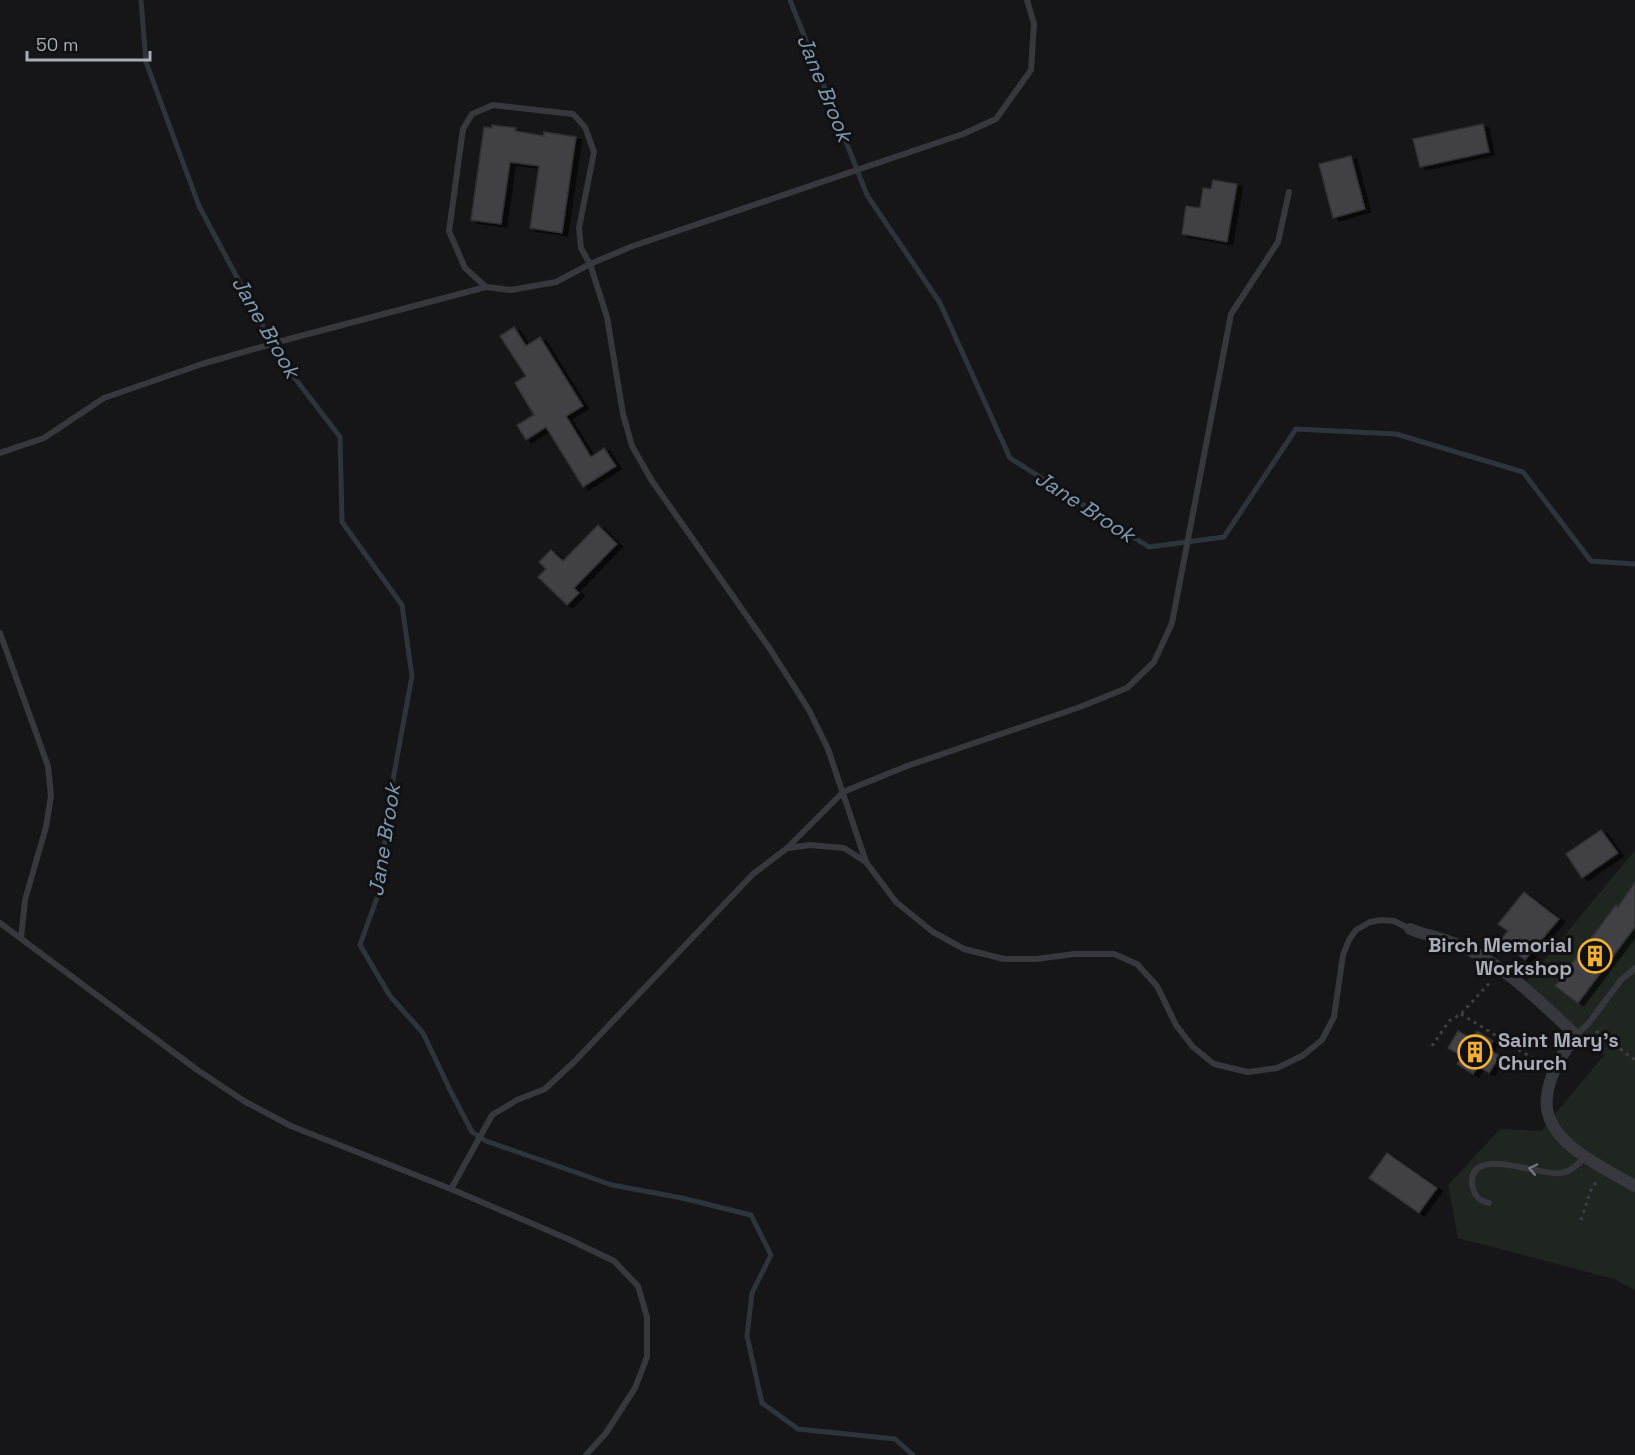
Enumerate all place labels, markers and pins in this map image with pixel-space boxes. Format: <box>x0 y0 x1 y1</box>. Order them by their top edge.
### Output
place label: Birch Memorial Workshop <box>1428 932 1572 981</box>
building icon: Birch Memorial Workshop <box>1577 938 1613 974</box>
place label: Saint Mary's Church <box>1498 1027 1619 1076</box>
building icon: Saint Mary's Church <box>1457 1034 1493 1070</box>

